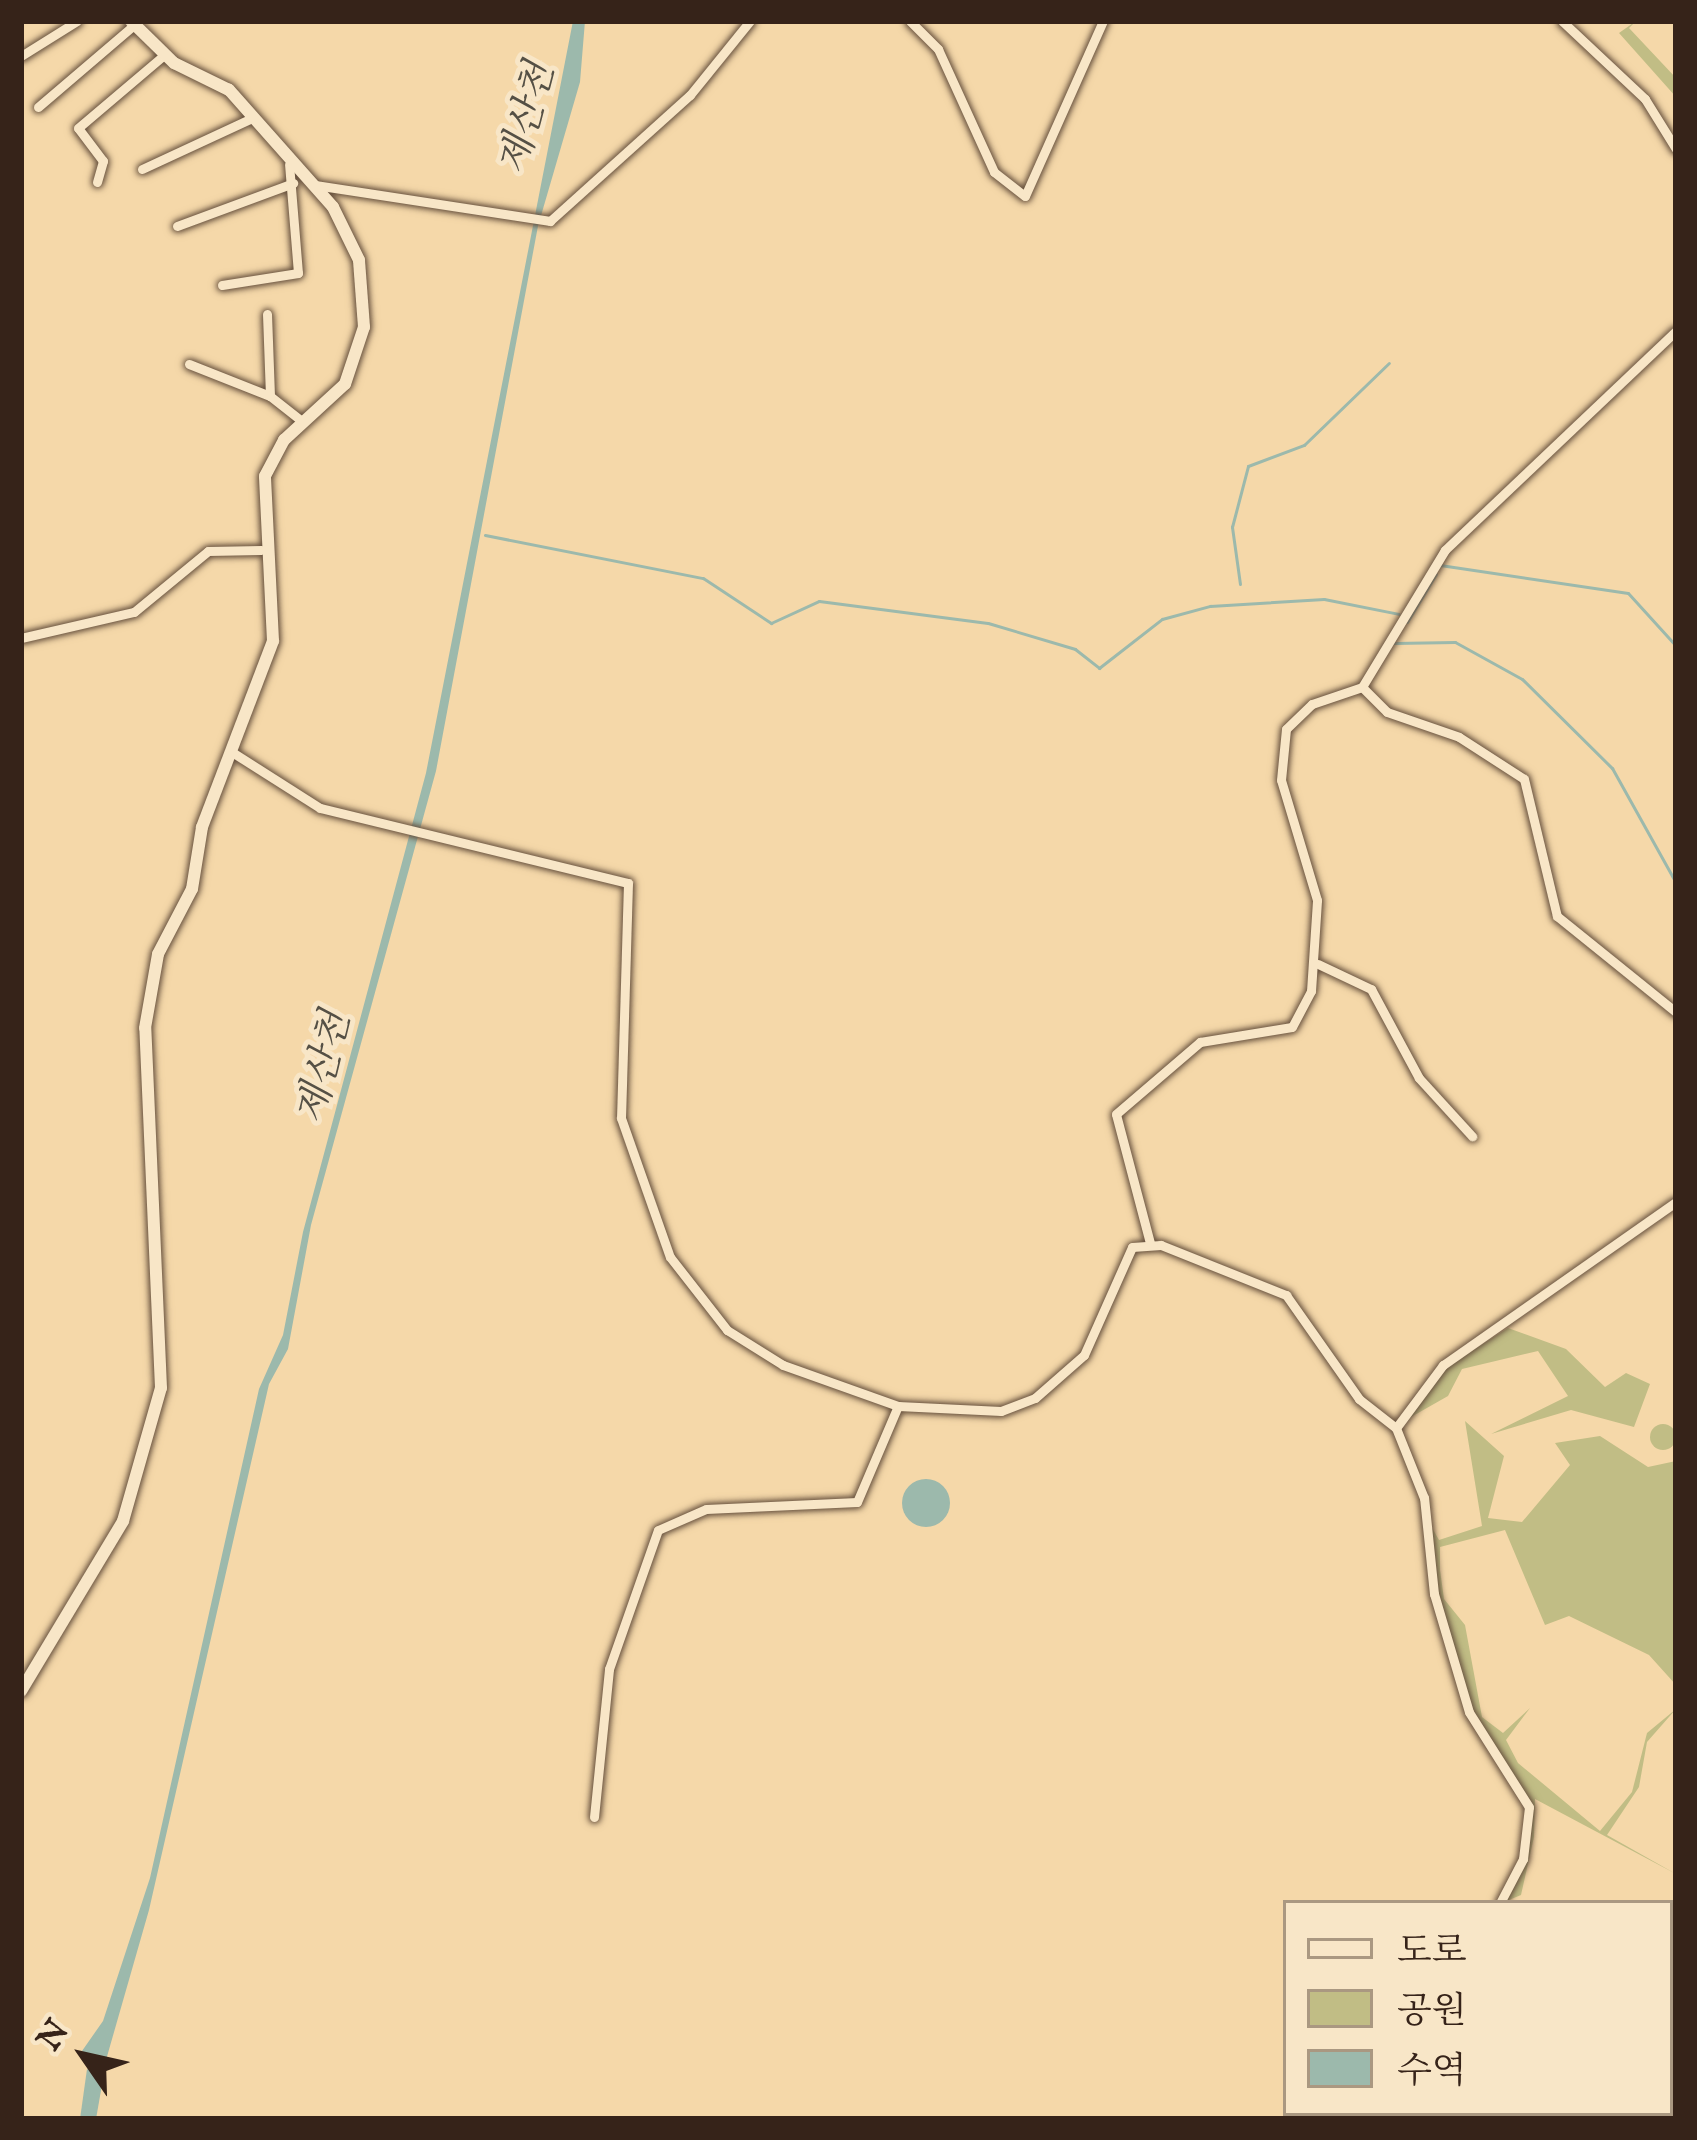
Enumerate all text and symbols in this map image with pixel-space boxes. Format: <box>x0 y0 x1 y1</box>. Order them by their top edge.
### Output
water label: 제산천 <box>492 58 566 180</box>
water label: 제산천 <box>290 1008 362 1128</box>
legend <box>1283 1900 1673 2116</box>
text: 도로 <box>1397 1929 1467 1975</box>
text: 공원 <box>1397 1989 1467 2035</box>
north arrow <box>24 1996 144 2116</box>
text: N <box>29 2012 80 2059</box>
text: 수역 <box>1397 2049 1467 2095</box>

